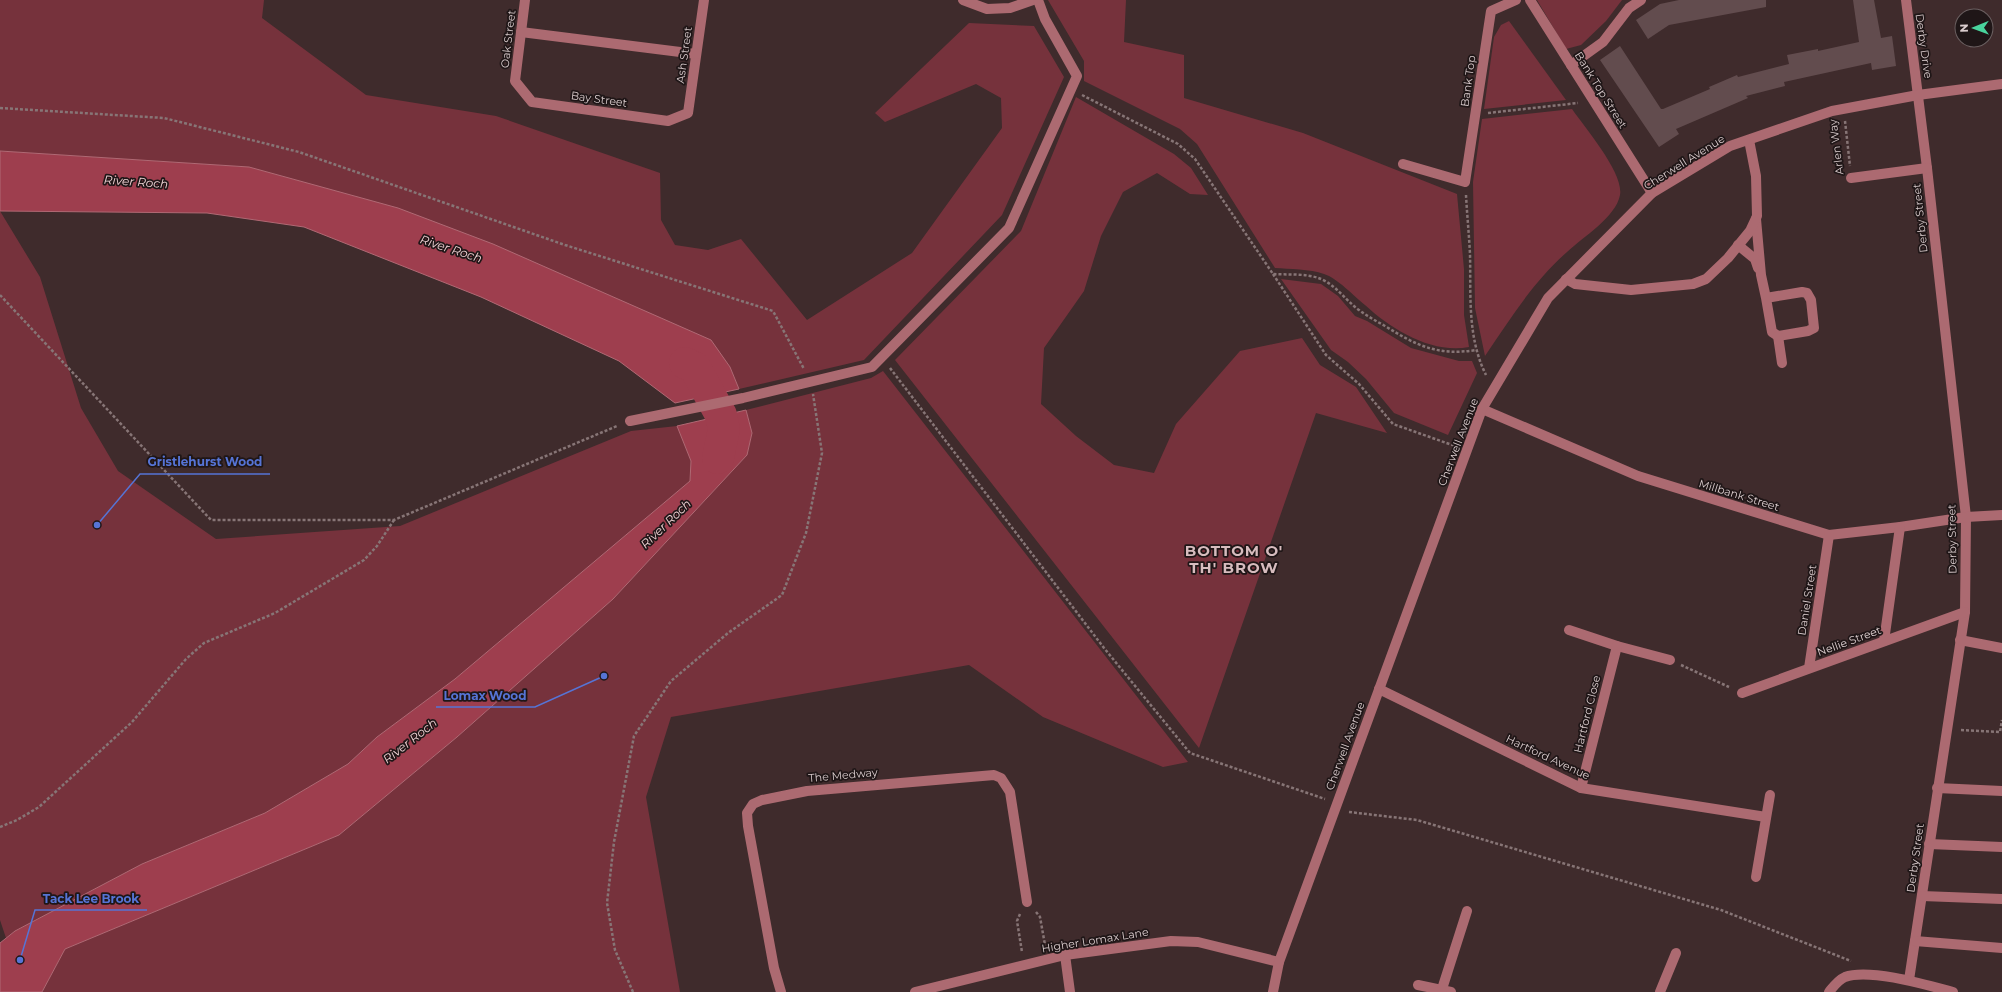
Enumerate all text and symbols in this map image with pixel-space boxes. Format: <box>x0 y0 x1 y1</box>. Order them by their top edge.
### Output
north arrow <box>1954 8 1994 48</box>
street label: Oak Street <box>497 9 519 69</box>
street label: Derby Drive <box>1913 13 1936 80</box>
text: N <box>1957 24 1971 33</box>
street label: Ash Street <box>673 25 695 84</box>
street label: Bank Top Street <box>1572 49 1631 131</box>
street label: Bank Top <box>1457 54 1479 108</box>
street label: Bay Street <box>570 88 629 110</box>
street label: Arlen Way <box>1826 118 1846 176</box>
street label: Cherwell Avenue <box>1641 131 1727 193</box>
water label: River Roch <box>103 172 169 191</box>
street label: Derby Street <box>1909 182 1931 253</box>
water label: River Roch <box>418 231 484 266</box>
street label: Cherwell Avenue <box>1435 396 1481 488</box>
callout: Gristlehurst Wood <box>140 450 270 474</box>
text: Gristlehurst Wood <box>148 454 262 469</box>
street label: Millbank Street <box>1697 476 1781 514</box>
water label: River Roch <box>637 496 694 551</box>
street label: Derby Street <box>1944 504 1960 574</box>
district label: BOTTOM O' TH' BROW <box>1185 541 1283 577</box>
street label: Daniel Street <box>1794 563 1820 637</box>
street label: Nellie Street <box>1815 623 1883 659</box>
street label: Hartford Close <box>1571 673 1603 754</box>
callout: Lomax Wood <box>436 683 535 707</box>
text: Lomax Wood <box>444 688 526 703</box>
street label: Cherwell Avenue <box>1323 700 1368 792</box>
water label: River Roch <box>380 715 440 766</box>
street label: Hartford Avenue <box>1504 731 1593 783</box>
street label: The Medway <box>808 765 878 785</box>
street label: Derby Street <box>1903 822 1927 893</box>
callout: Tack Lee Brook <box>35 886 147 910</box>
text: Tack Lee Brook <box>43 891 139 906</box>
street label: Higher Lomax Lane <box>1041 925 1150 955</box>

